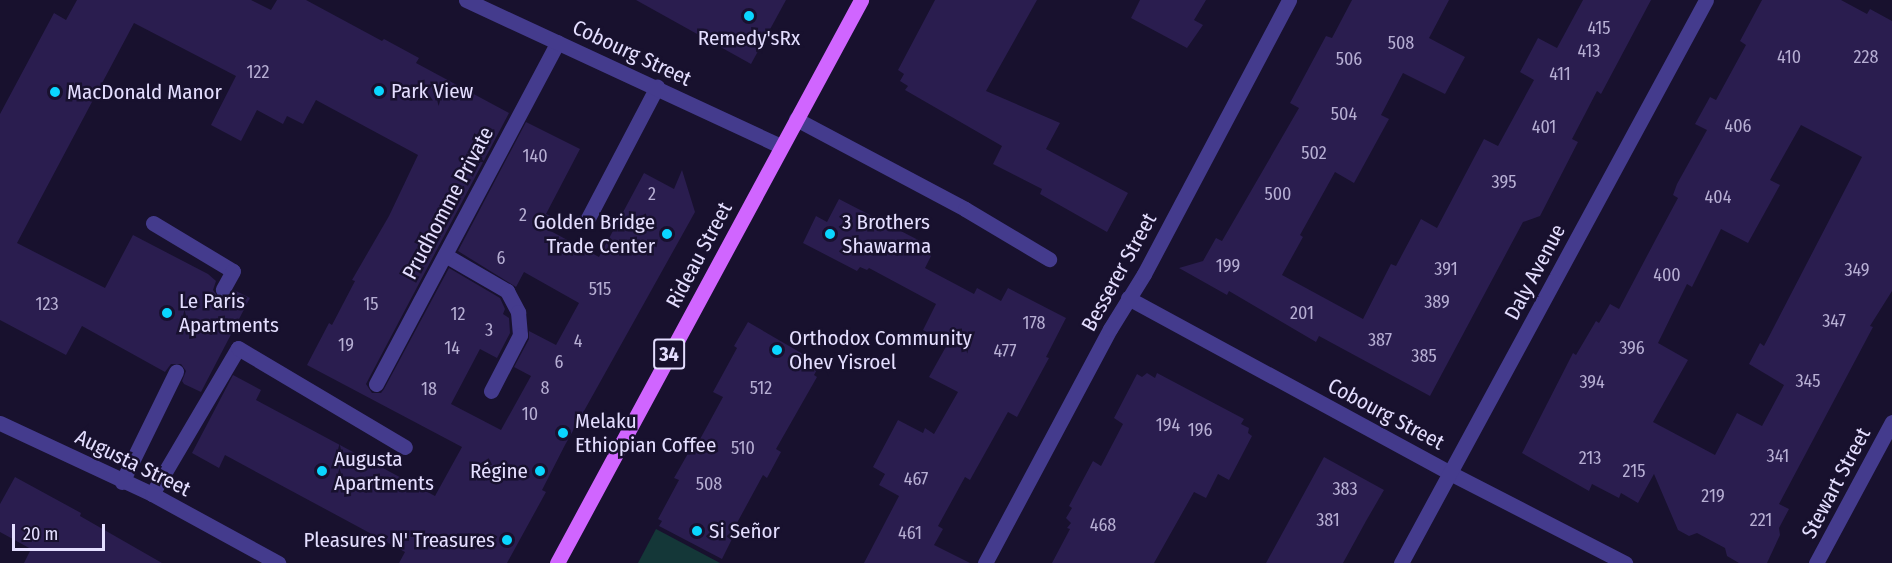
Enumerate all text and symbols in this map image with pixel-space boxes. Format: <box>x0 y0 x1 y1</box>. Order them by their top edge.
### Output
marker: Remedy'sRx <box>742 9 756 23</box>
street label: Cobourg Street <box>569 15 695 91</box>
house number: 415 <box>1587 17 1611 39</box>
place label: Remedy'sRx <box>698 25 800 51</box>
house number: 508 <box>1388 32 1414 54</box>
house number: 413 <box>1578 40 1600 62</box>
house number: 410 <box>1777 46 1801 68</box>
house number: 228 <box>1854 46 1878 68</box>
house number: 506 <box>1336 48 1362 70</box>
house number: 122 <box>247 61 269 83</box>
house number: 411 <box>1549 63 1571 85</box>
place label: Park View <box>391 78 473 104</box>
place label: MacDonald Manor <box>67 79 222 105</box>
marker: Park View <box>372 84 386 98</box>
marker: MacDonald Manor <box>48 85 62 99</box>
house number: 504 <box>1331 103 1357 125</box>
house number: 406 <box>1724 115 1752 137</box>
house number: 401 <box>1532 116 1556 138</box>
street label: Prudhomme Private <box>397 122 499 284</box>
house number: 502 <box>1301 142 1327 164</box>
house number: 140 <box>522 145 548 167</box>
house number: 395 <box>1492 171 1516 193</box>
house number: 2 <box>648 183 656 205</box>
house number: 500 <box>1264 183 1292 205</box>
house number: 404 <box>1705 186 1731 208</box>
street label: Rideau Street <box>661 198 737 312</box>
house number: 2 <box>519 204 527 226</box>
place label: Golden Bridge Trade Center <box>534 209 655 259</box>
place label: 3 Brothers Shawarma <box>842 209 931 259</box>
street label: Besserer Street <box>1076 209 1162 335</box>
street label: Daly Avenue <box>1499 220 1571 324</box>
marker: Golden Bridge Trade Center <box>660 227 674 241</box>
marker: 3 Brothers Shawarma <box>823 227 837 241</box>
house number: 6 <box>497 247 505 269</box>
house number: 199 <box>1216 255 1240 277</box>
house number: 391 <box>1434 258 1458 280</box>
house number: 349 <box>1844 259 1870 281</box>
house number: 400 <box>1653 264 1681 286</box>
house number: 515 <box>589 278 611 300</box>
place label: Le Paris Apartments <box>179 288 279 338</box>
house number: 389 <box>1424 291 1450 313</box>
house number: 123 <box>35 293 59 315</box>
house number: 15 <box>363 293 379 315</box>
house number: 201 <box>1290 302 1314 324</box>
house number: 12 <box>451 303 465 325</box>
marker: Le Paris Apartments <box>160 306 174 320</box>
house number: 347 <box>1822 310 1846 332</box>
house number: 178 <box>1023 312 1045 334</box>
house number: 3 <box>485 319 493 341</box>
place label: Orthodox Community Ohev Yisroel <box>789 325 972 375</box>
house number: 387 <box>1368 329 1392 351</box>
house number: 4 <box>574 330 582 352</box>
house number: 19 <box>338 334 354 356</box>
house number: 14 <box>444 337 460 359</box>
road number: 34 <box>652 337 686 371</box>
house number: 396 <box>1619 337 1645 359</box>
house number: 477 <box>993 340 1017 362</box>
marker: Orthodox Community Ohev Yisroel <box>770 343 784 357</box>
house number: 385 <box>1411 345 1437 367</box>
house number: 6 <box>555 351 563 373</box>
house number: 345 <box>1796 370 1820 392</box>
house number: 394 <box>1579 371 1605 393</box>
street label: Cobourg Street <box>1324 373 1448 455</box>
house number: 8 <box>541 377 549 399</box>
house number: 512 <box>750 377 772 399</box>
house number: 18 <box>421 378 437 400</box>
house number: 10 <box>522 403 538 425</box>
place label: Melaku Ethiopian Coffee <box>575 408 716 458</box>
house number: 194 <box>1156 414 1180 436</box>
house number: 196 <box>1188 419 1212 441</box>
street label: Stewart Street <box>1796 423 1876 543</box>
street label: Augusta Street <box>71 424 195 502</box>
marker: Melaku Ethiopian Coffee <box>556 426 570 440</box>
house number: 510 <box>731 437 755 459</box>
house number: 341 <box>1767 445 1789 467</box>
place label: Augusta Apartments <box>334 446 434 496</box>
house number: 213 <box>1579 447 1601 469</box>
place label: Régine <box>470 458 528 484</box>
house number: 215 <box>1623 460 1645 482</box>
marker: Augusta Apartments <box>315 464 329 478</box>
marker: Régine <box>533 464 547 478</box>
house number: 467 <box>904 468 928 490</box>
house number: 508 <box>696 473 722 495</box>
house number: 383 <box>1332 478 1358 500</box>
house number: 219 <box>1701 485 1725 507</box>
house number: 381 <box>1316 509 1340 531</box>
house number: 221 <box>1750 509 1772 531</box>
scale bar <box>15 512 108 550</box>
house number: 468 <box>1090 514 1116 536</box>
place label: Si Señor <box>709 518 780 544</box>
house number: 461 <box>898 522 922 544</box>
text: 20 m <box>23 523 58 545</box>
marker: Si Señor <box>690 524 704 538</box>
place label: Pleasures N' Treasures <box>303 527 495 553</box>
marker: Pleasures N' Treasures <box>500 533 514 547</box>

